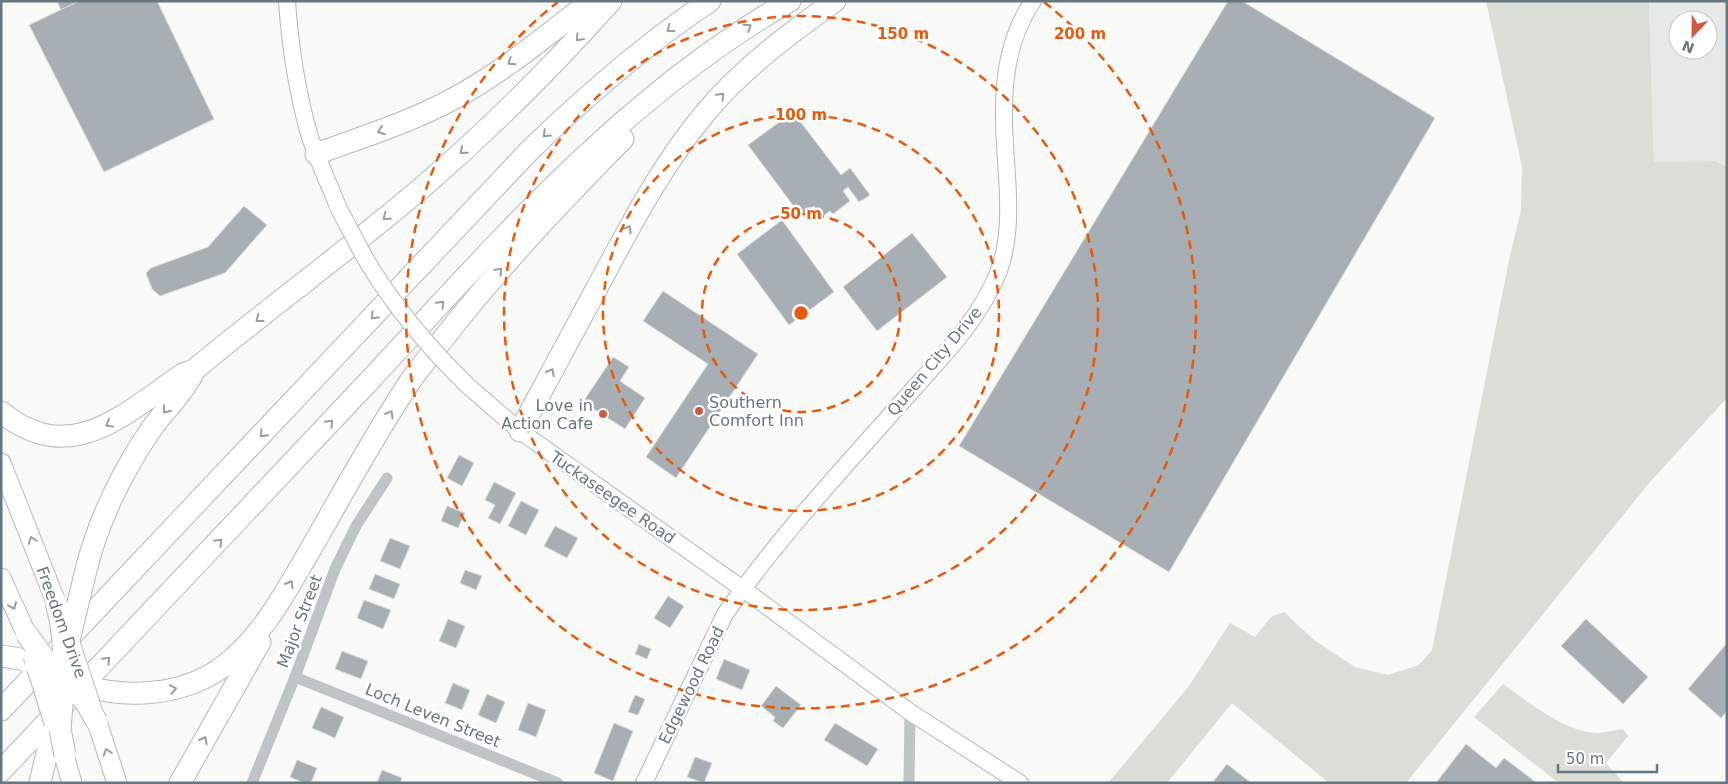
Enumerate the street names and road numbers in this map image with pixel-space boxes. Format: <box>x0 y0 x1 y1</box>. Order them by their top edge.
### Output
street label: Queen City Drive <box>883 303 986 420</box>
street label: Tuckaseegee Road <box>546 447 679 548</box>
street label: Freedom Drive <box>33 564 91 681</box>
street label: Major Street <box>273 572 326 670</box>
street label: Edgewood Road <box>655 623 728 747</box>
street label: Loch Leven Street <box>362 680 503 751</box>

